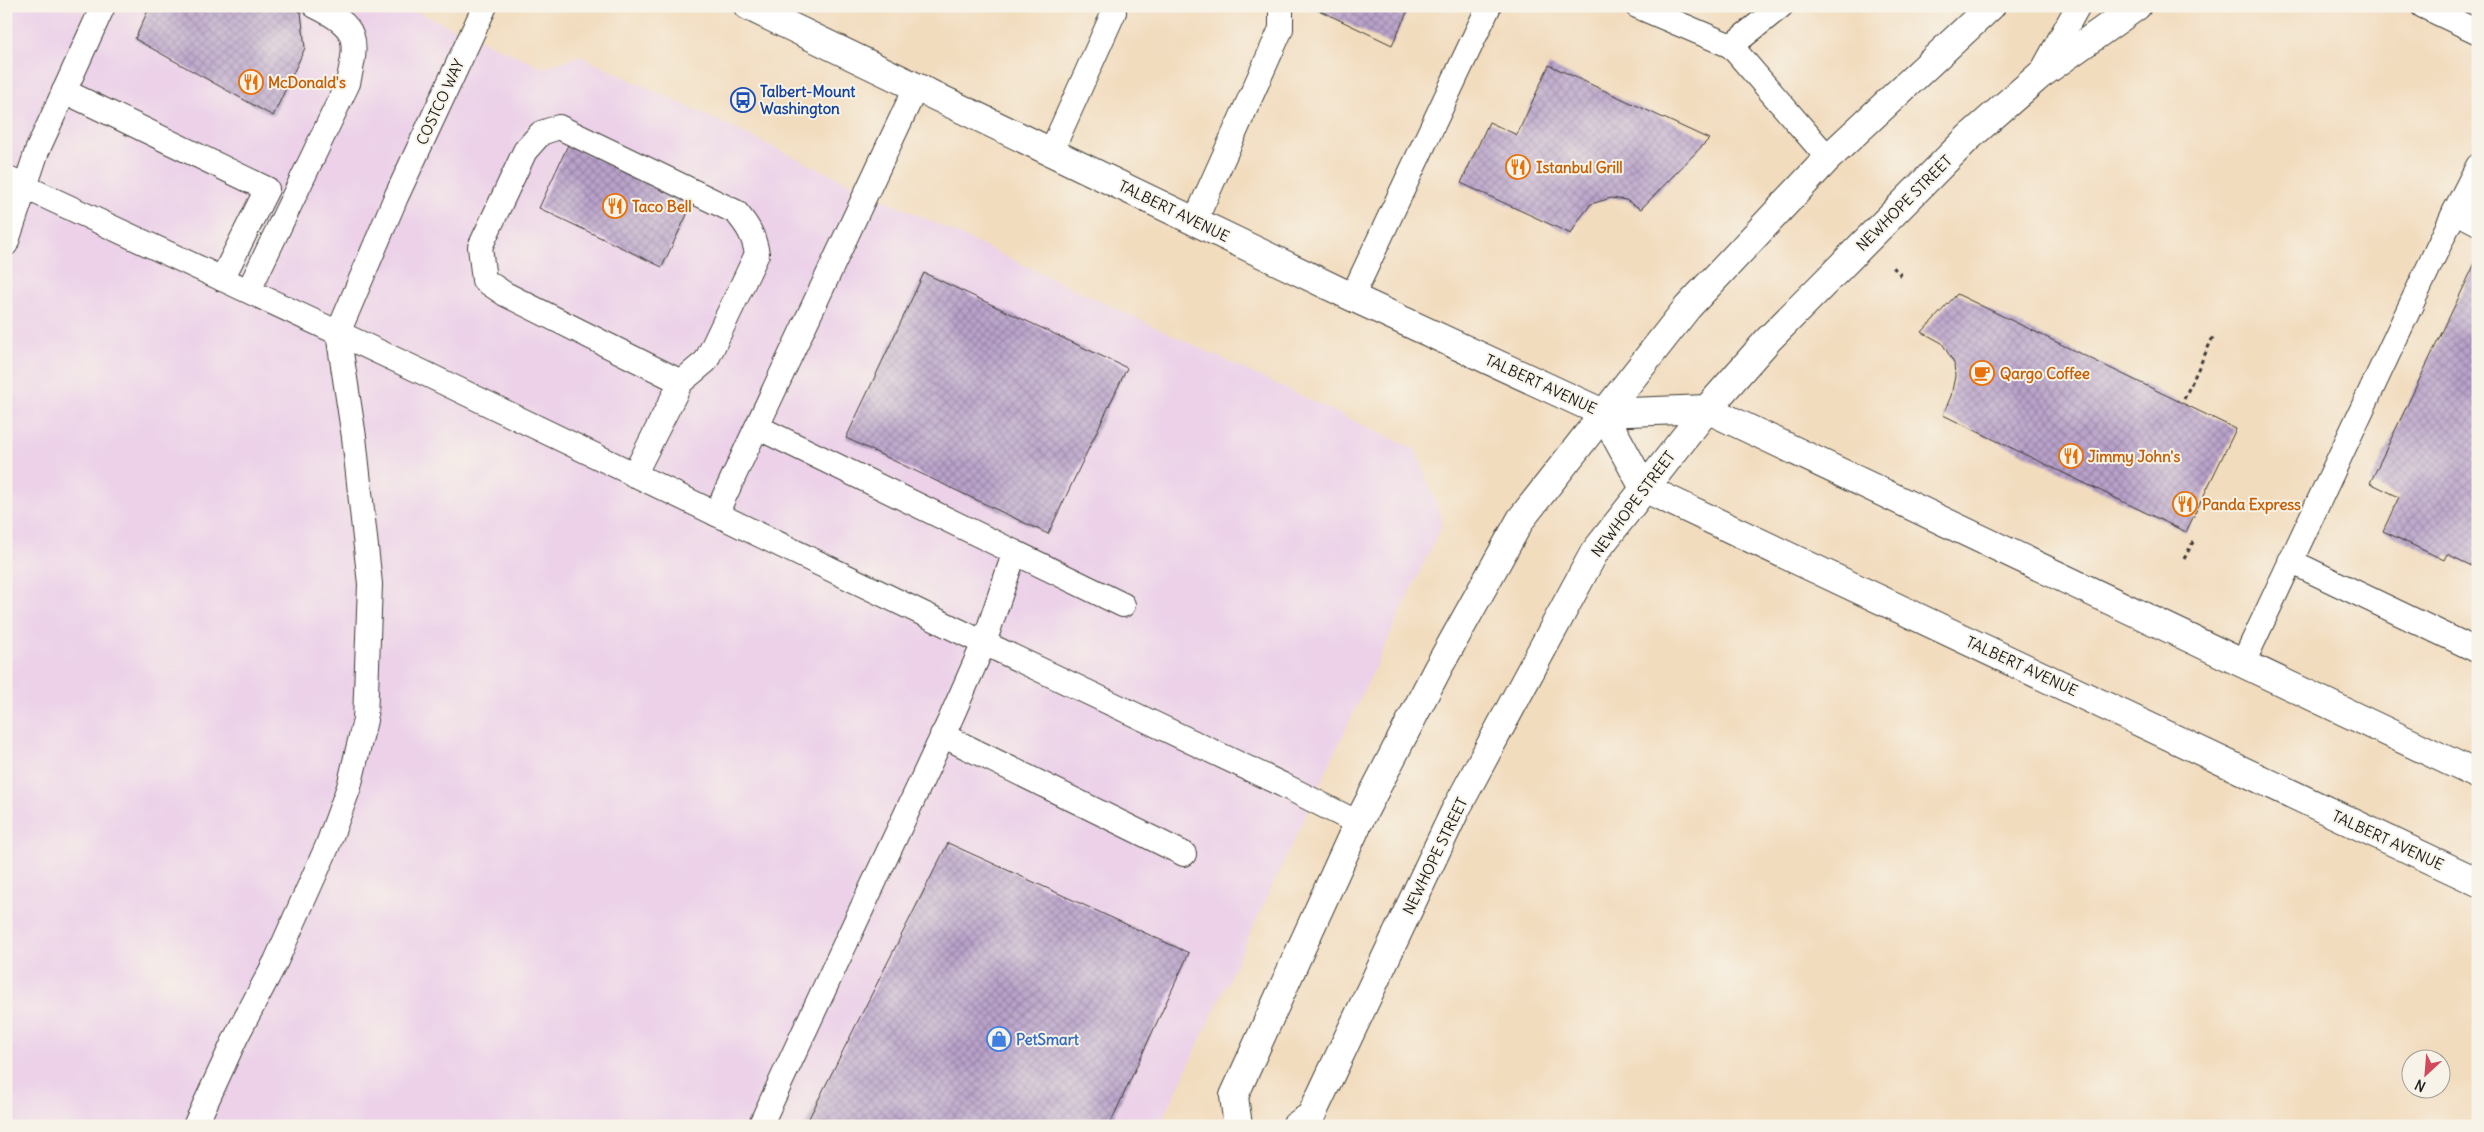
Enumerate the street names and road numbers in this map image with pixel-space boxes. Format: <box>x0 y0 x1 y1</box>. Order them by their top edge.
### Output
street label: COSTCO WAY <box>412 56 468 148</box>
street label: NEWHOPE STREET <box>1852 151 1956 255</box>
street label: TALBERT AVENUE <box>1115 176 1233 246</box>
street label: TALBERT AVENUE <box>1482 350 1600 418</box>
street label: NEWHOPE STREET <box>1587 447 1679 561</box>
street label: TALBERT AVENUE <box>1963 632 2081 700</box>
street label: NEWHOPE STREET <box>1398 794 1472 918</box>
street label: TALBERT AVENUE <box>2329 806 2447 874</box>

